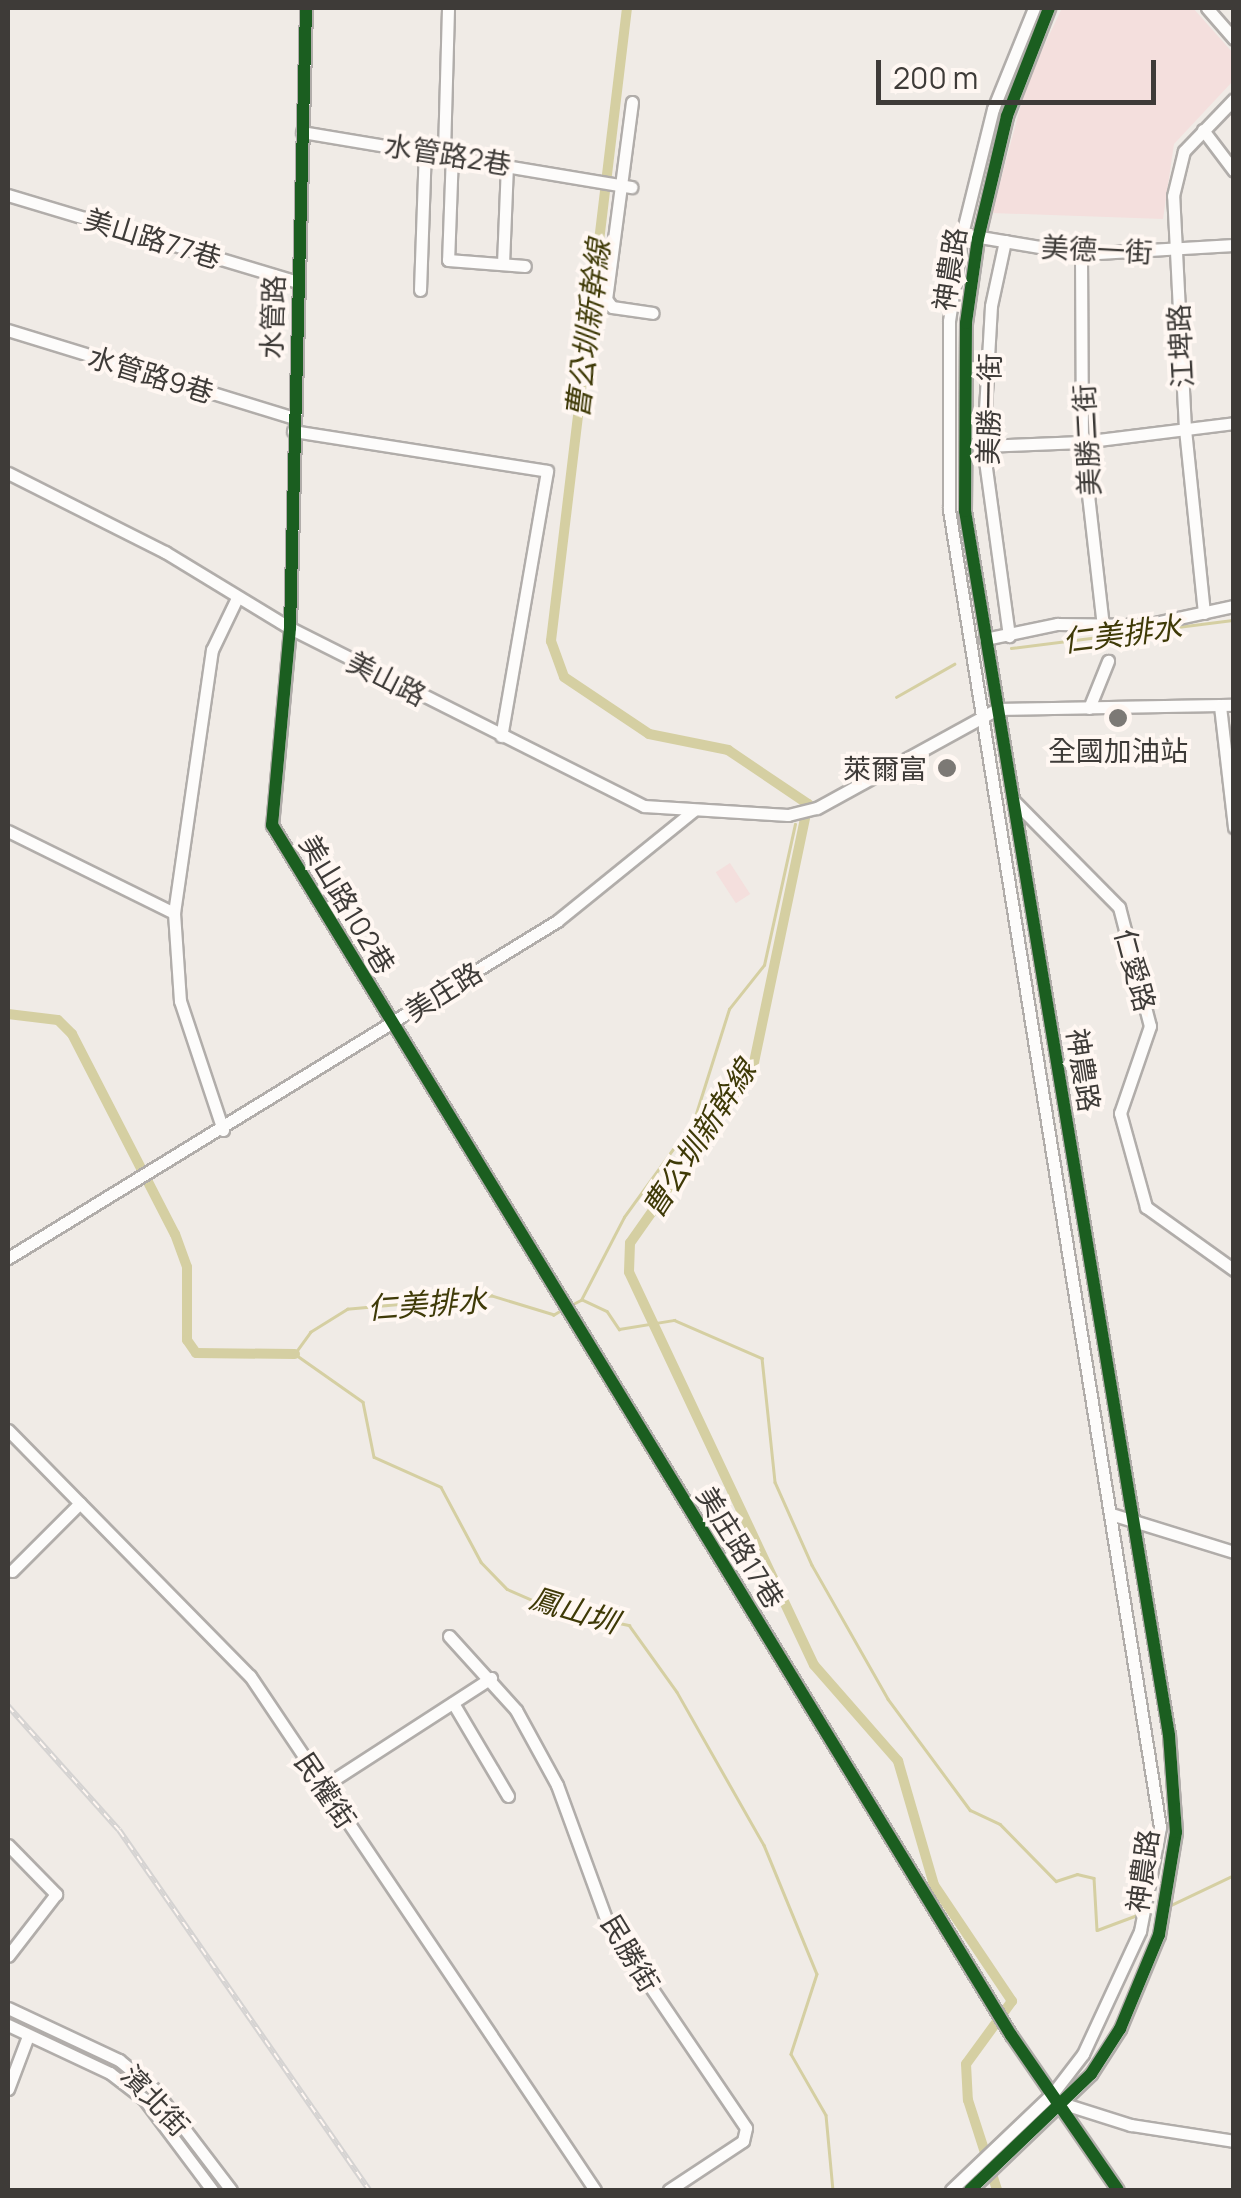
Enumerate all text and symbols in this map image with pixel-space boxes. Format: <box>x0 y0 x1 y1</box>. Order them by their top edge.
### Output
scale bar <box>881 40 1161 102</box>
text: 200 m <box>893 57 978 98</box>
street label: 水管路2巷 <box>382 127 514 181</box>
street label: 美山路77巷 <box>81 201 225 275</box>
street label: 神農路 <box>926 225 972 313</box>
street label: 美德一街 <box>1040 229 1154 269</box>
water label: 曹公圳新幹線 <box>559 237 617 421</box>
street label: 水管路 <box>254 274 290 360</box>
street label: 江埤路 <box>1161 303 1199 389</box>
street label: 水管路9巷 <box>84 339 218 409</box>
street label: 美勝一街 <box>970 353 1006 465</box>
street label: 美勝二街 <box>1066 383 1106 497</box>
water label: 仁美排水 <box>1060 609 1184 659</box>
street label: 美山路 <box>342 644 432 712</box>
marker: 全國加油站 <box>1107 707 1129 729</box>
place label: 全國加油站 <box>1048 733 1188 767</box>
place label: 萊爾富 <box>843 751 927 785</box>
marker: 萊爾富 <box>936 757 958 779</box>
street label: 美山路102巷 <box>293 829 403 979</box>
street label: 仁愛路 <box>1109 925 1163 1015</box>
street label: 美庄路 <box>398 954 488 1028</box>
street label: 神農路 <box>1061 1026 1107 1114</box>
water label: 曹公圳新幹線 <box>635 1054 763 1224</box>
water label: 仁美排水 <box>366 1282 488 1326</box>
street label: 美庄路17巷 <box>690 1480 792 1614</box>
water label: 鳳山圳 <box>526 1580 622 1640</box>
street label: 民權街 <box>289 1746 363 1834</box>
street label: 神農路 <box>1120 1827 1164 1915</box>
street label: 民勝街 <box>595 1908 667 1998</box>
street label: 濱北街 <box>115 2058 197 2142</box>

